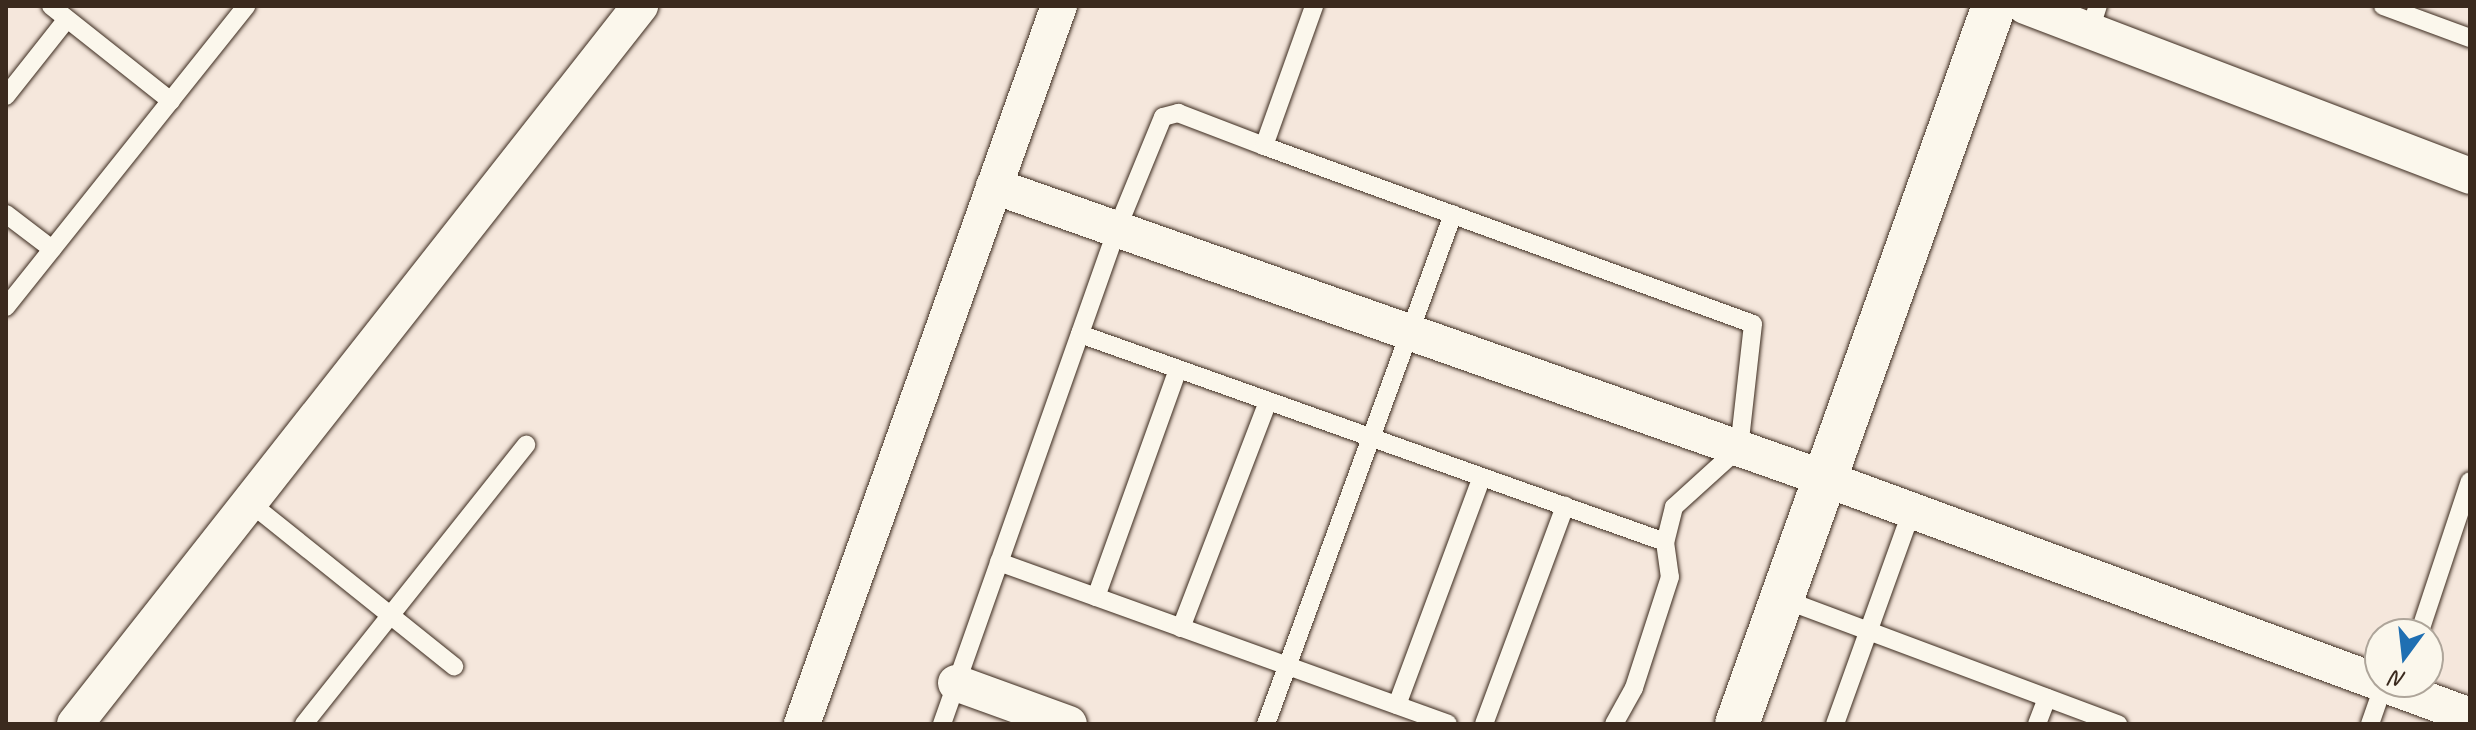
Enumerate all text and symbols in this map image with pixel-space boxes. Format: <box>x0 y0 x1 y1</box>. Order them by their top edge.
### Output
north arrow <box>2364 618 2444 698</box>
text: N <box>2388 664 2409 695</box>

